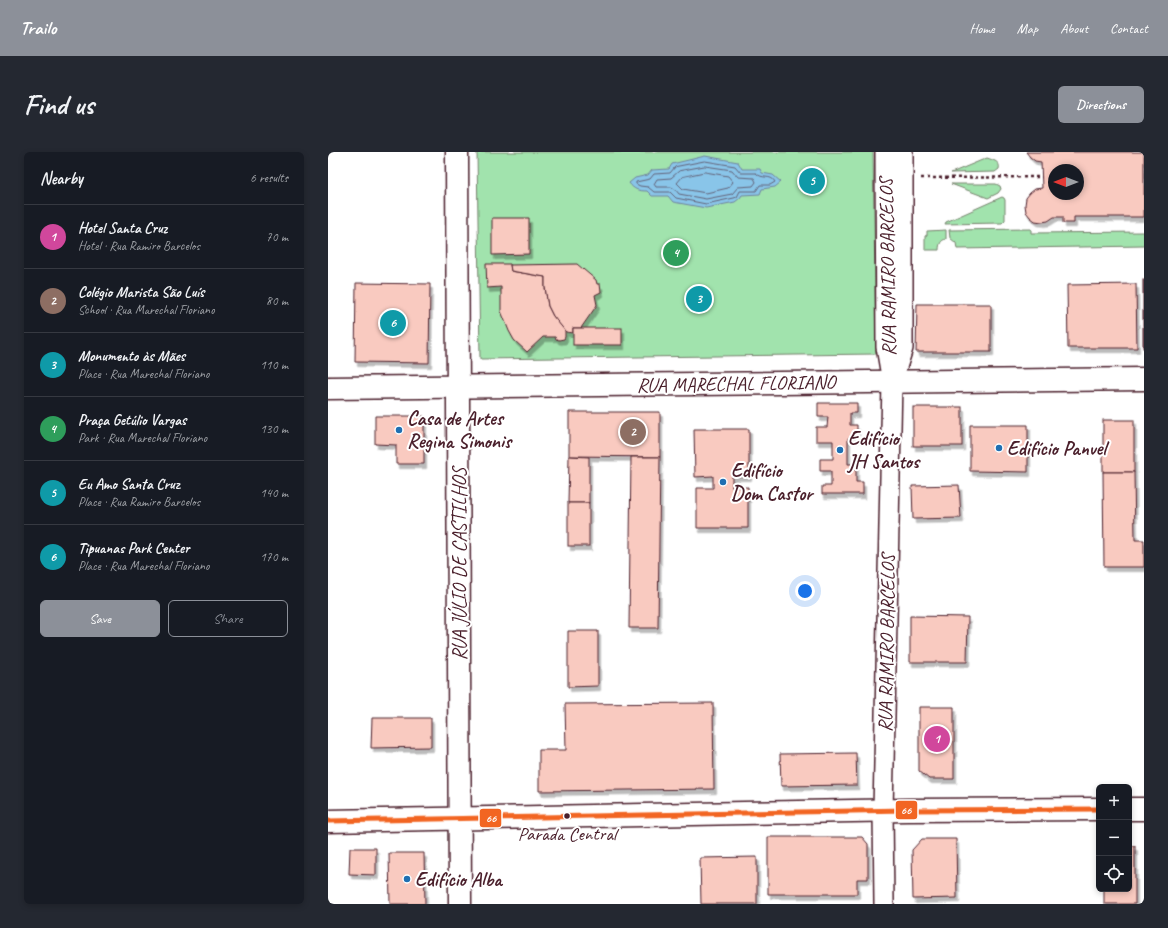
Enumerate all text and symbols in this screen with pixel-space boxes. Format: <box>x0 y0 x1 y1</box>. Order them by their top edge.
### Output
text: Trailo <box>20 16 56 40</box>
text: Home <box>969 20 995 37</box>
text: Map <box>1017 20 1038 37</box>
text: About <box>1060 20 1088 37</box>
text: Contact <box>1110 20 1148 37</box>
button: Directions <box>1058 86 1144 123</box>
text: Find us <box>24 87 94 122</box>
north arrow <box>1048 164 1084 200</box>
pin: 5 <box>799 166 825 196</box>
text: Nearby <box>40 168 83 189</box>
text: 6 results <box>250 170 288 186</box>
street label: RUA RAMIRO BARCELOS <box>873 174 902 356</box>
text: Hotel Santa Cruz <box>78 219 167 238</box>
text: 1 <box>50 229 56 245</box>
text: 70 m <box>266 229 288 245</box>
text: Hotel · Rua Ramiro Barcelos <box>78 238 200 254</box>
pin: 4 <box>663 238 689 268</box>
text: Colégio Marista São Luís <box>78 283 204 302</box>
pin: 3 <box>686 284 712 314</box>
text: 2 <box>50 293 56 309</box>
text: 80 m <box>266 293 288 309</box>
text: School · Rua Marechal Floriano <box>78 302 215 318</box>
pin: 6 <box>380 308 406 338</box>
text: Monumento às Mães <box>78 347 185 366</box>
text: 3 <box>50 357 56 373</box>
text: 110 m <box>260 357 288 373</box>
text: Place · Rua Marechal Floriano <box>78 366 209 382</box>
street label: RUA MARECHAL FLORIANO <box>636 369 838 398</box>
place label: Casa de Artes Regina Simonis <box>407 406 513 454</box>
text: Praça Getúlio Vargas <box>78 411 186 430</box>
pin: 2 <box>620 417 646 447</box>
text: 4 <box>50 421 56 437</box>
text: 130 m <box>260 421 288 437</box>
marker: Casa de Artes Regina Simonis <box>394 425 404 435</box>
place label: Edifício JH Santos <box>846 426 921 474</box>
text: Park · Rua Marechal Floriano <box>78 430 207 446</box>
place label: Edifício Panvel <box>1007 436 1110 461</box>
marker: Edifício Panvel <box>994 443 1004 453</box>
marker: Edifício JH Santos <box>835 445 845 455</box>
place label: Edifício Dom Castor <box>731 458 815 506</box>
street label: RUA JÚLIO DE CASTILHOS <box>447 465 472 660</box>
text: Eu Amo Santa Cruz <box>78 475 179 494</box>
marker: Edifício Dom Castor <box>718 477 728 487</box>
text: 5 <box>50 485 56 501</box>
text: 140 m <box>260 485 288 501</box>
text: Place · Rua Ramiro Barcelos <box>78 494 200 510</box>
text: Tipuanas Park Center <box>78 539 189 558</box>
text: 6 <box>50 549 56 565</box>
text: 170 m <box>260 549 288 565</box>
street label: RUA RAMIRO BARCELOS <box>872 550 901 732</box>
text: Place · Rua Marechal Floriano <box>78 558 209 574</box>
your location <box>795 581 815 601</box>
button: Save <box>40 600 160 637</box>
button: Share <box>168 600 288 637</box>
pin: 1 <box>924 724 950 754</box>
map controls <box>1096 784 1132 892</box>
button: + <box>1096 784 1132 820</box>
line badge: 66 <box>895 800 918 820</box>
text: 66 <box>901 803 912 817</box>
line badge: 66 <box>479 808 502 828</box>
text: 66 <box>486 811 497 825</box>
marker: Parada Central <box>562 811 572 821</box>
button: − <box>1096 820 1132 856</box>
place label: Parada Central <box>518 822 620 846</box>
button: locate <box>1096 856 1132 892</box>
place label: Edifício Alba <box>415 867 503 892</box>
marker: Edifício Alba <box>402 874 412 884</box>

